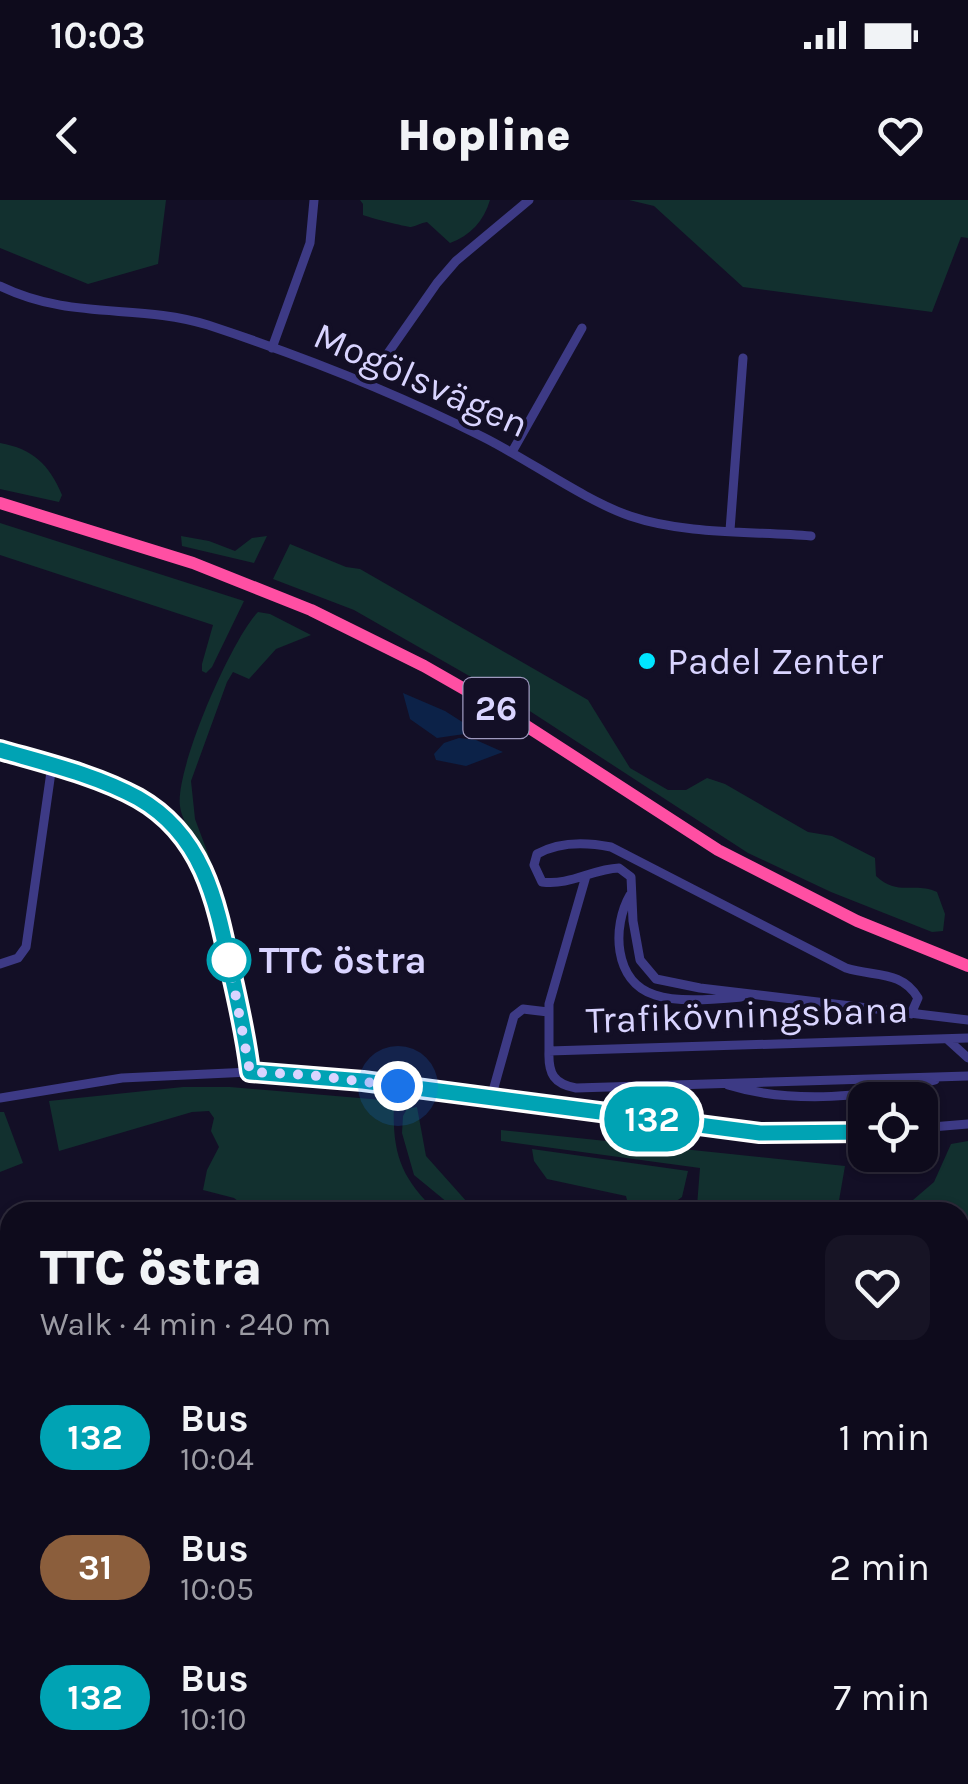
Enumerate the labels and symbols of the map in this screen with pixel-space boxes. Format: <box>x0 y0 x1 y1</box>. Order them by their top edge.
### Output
street label: Mogölsvägen <box>307 313 535 447</box>
place label: Padel Zenter <box>667 639 883 684</box>
marker: Padel Zenter <box>636 650 658 672</box>
road number: 26 <box>464 678 528 738</box>
place label: TTC östra <box>259 938 427 983</box>
marker: TTC östra <box>208 939 250 981</box>
street label: Trafikövningsbana <box>585 987 909 1043</box>
your location <box>373 1061 423 1111</box>
line badge: 132 <box>594 1086 710 1152</box>

